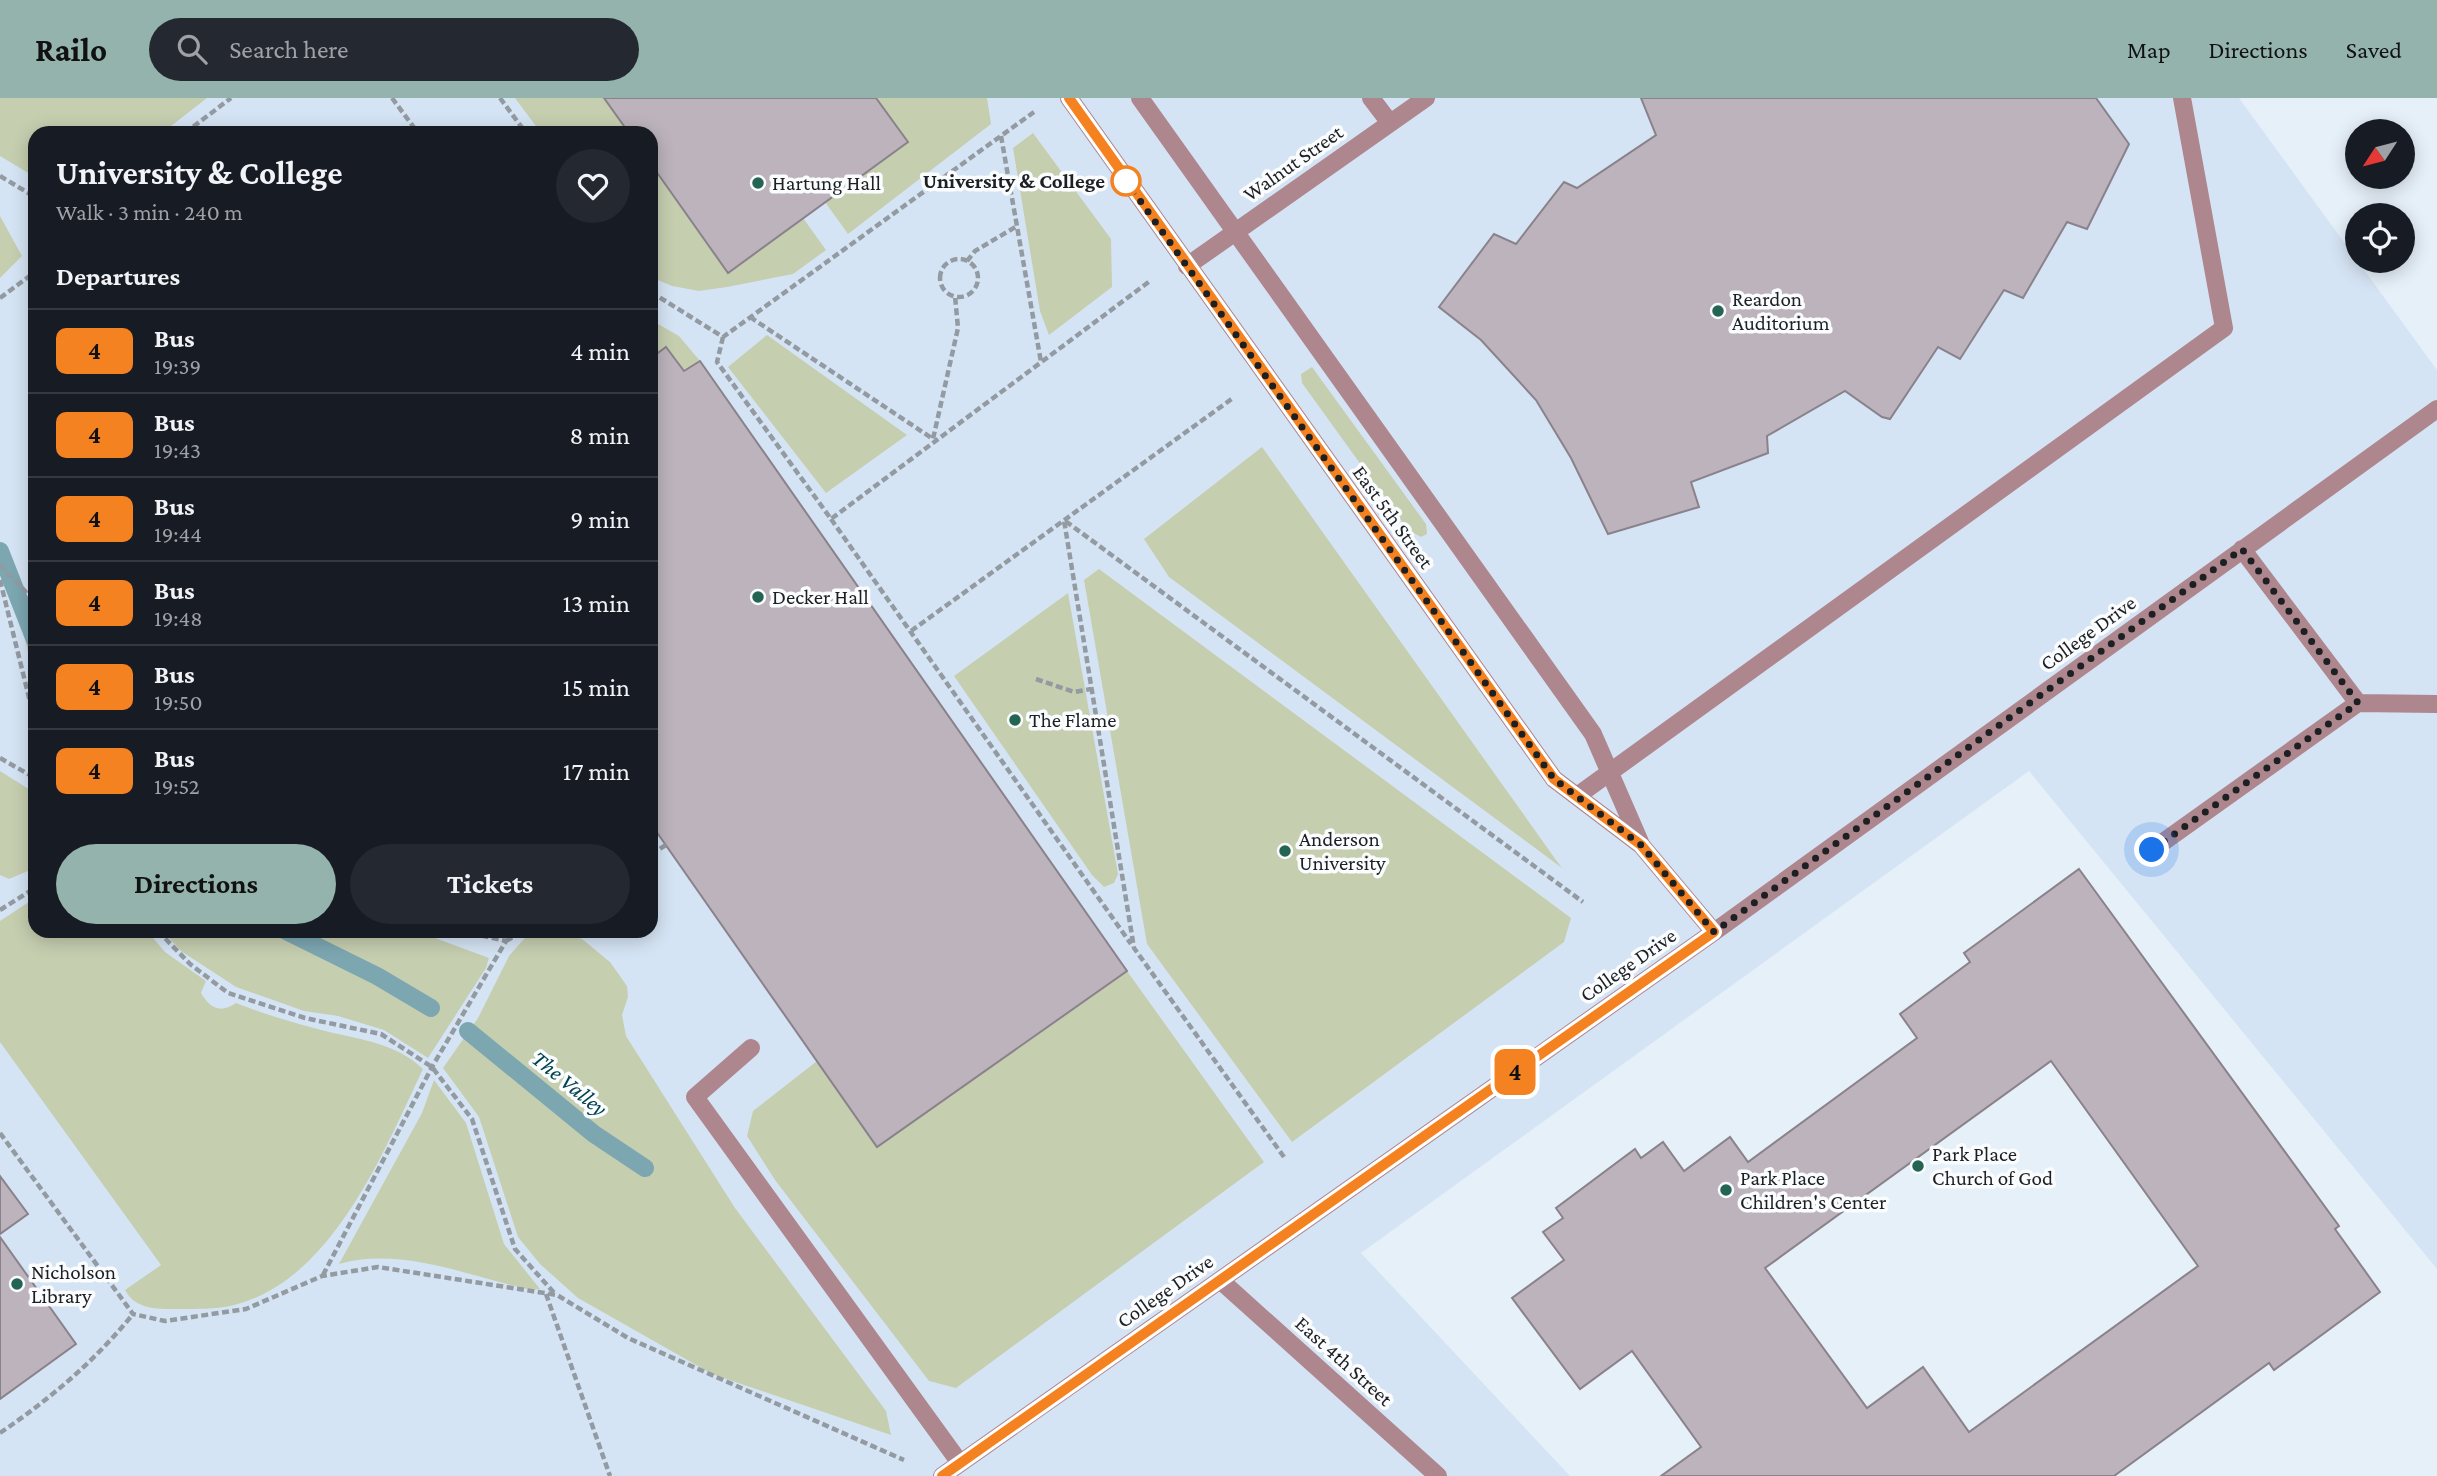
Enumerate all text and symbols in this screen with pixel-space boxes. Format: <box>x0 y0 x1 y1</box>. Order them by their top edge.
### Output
search box <box>149 18 639 81</box>
icon: search <box>173 30 211 68</box>
text: Railo <box>35 31 107 68</box>
text: Search here <box>229 35 348 64</box>
text: Map <box>2127 36 2171 63</box>
text: Directions <box>2209 36 2308 63</box>
text: Saved <box>2346 36 2402 63</box>
street label: Walnut Street <box>1239 119 1348 206</box>
north arrow <box>2345 119 2415 189</box>
map controls <box>2345 119 2415 273</box>
button: heart <box>556 149 630 223</box>
text: University & College <box>56 154 342 191</box>
marker: University & College <box>1111 166 1141 196</box>
place label: University & College <box>923 169 1105 193</box>
place label: Hartung Hall <box>772 171 881 195</box>
marker: Hartung Hall <box>750 175 766 191</box>
text: Walk · 3 min · 240 m <box>56 199 243 225</box>
button: locate <box>2345 203 2415 273</box>
text: Departures <box>56 262 180 291</box>
place label: Reardon Auditorium <box>1732 287 1830 335</box>
marker: Reardon Auditorium <box>1710 303 1726 319</box>
text: Bus <box>154 324 195 353</box>
text: 4 <box>88 337 101 364</box>
text: 4 min <box>570 337 630 366</box>
text: 19:39 <box>154 353 201 379</box>
text: Bus <box>154 408 195 437</box>
text: 4 <box>88 421 101 448</box>
text: 8 min <box>569 421 630 450</box>
text: 19:43 <box>154 437 201 463</box>
street label: East 5th Street <box>1348 461 1439 574</box>
text: Bus <box>154 492 195 521</box>
text: 4 <box>88 505 101 532</box>
text: 9 min <box>570 505 630 534</box>
text: 19:44 <box>154 521 202 547</box>
text: Bus <box>154 576 195 605</box>
place label: Decker Hall <box>772 585 869 609</box>
text: 4 <box>88 589 101 616</box>
text: 13 min <box>562 589 630 618</box>
marker: Decker Hall <box>750 589 766 605</box>
street label: College Drive <box>2036 590 2140 676</box>
text: 19:48 <box>154 605 203 631</box>
text: Bus <box>154 660 195 689</box>
text: 4 <box>88 673 101 700</box>
text: 15 min <box>563 673 630 702</box>
text: 19:50 <box>154 689 202 715</box>
place label: The Flame <box>1029 708 1117 732</box>
marker: The Flame <box>1007 712 1023 728</box>
text: Bus <box>154 744 195 773</box>
text: 4 <box>88 757 101 784</box>
text: 17 min <box>563 757 630 786</box>
text: 19:52 <box>154 773 200 799</box>
place label: Anderson University <box>1299 827 1386 875</box>
your location <box>2134 832 2169 867</box>
marker: Anderson University <box>1277 843 1293 859</box>
button: Directions <box>56 844 336 924</box>
button: Tickets <box>350 844 630 924</box>
street label: College Drive <box>1575 923 1681 1007</box>
water label: The Valley <box>527 1045 613 1121</box>
line badge: 4 <box>1492 1049 1538 1095</box>
text: 4 <box>1509 1058 1521 1085</box>
place label: Park Place Church of God <box>1932 1142 2053 1190</box>
marker: Park Place Church of God <box>1910 1158 1926 1174</box>
place label: Park Place Children's Center <box>1740 1166 1887 1214</box>
marker: Park Place Children's Center <box>1718 1182 1734 1198</box>
street label: College Drive <box>1112 1249 1218 1333</box>
place label: Nicholson Library <box>31 1260 116 1308</box>
marker: Nicholson Library <box>9 1276 25 1292</box>
street label: East 4th Street <box>1291 1311 1398 1412</box>

